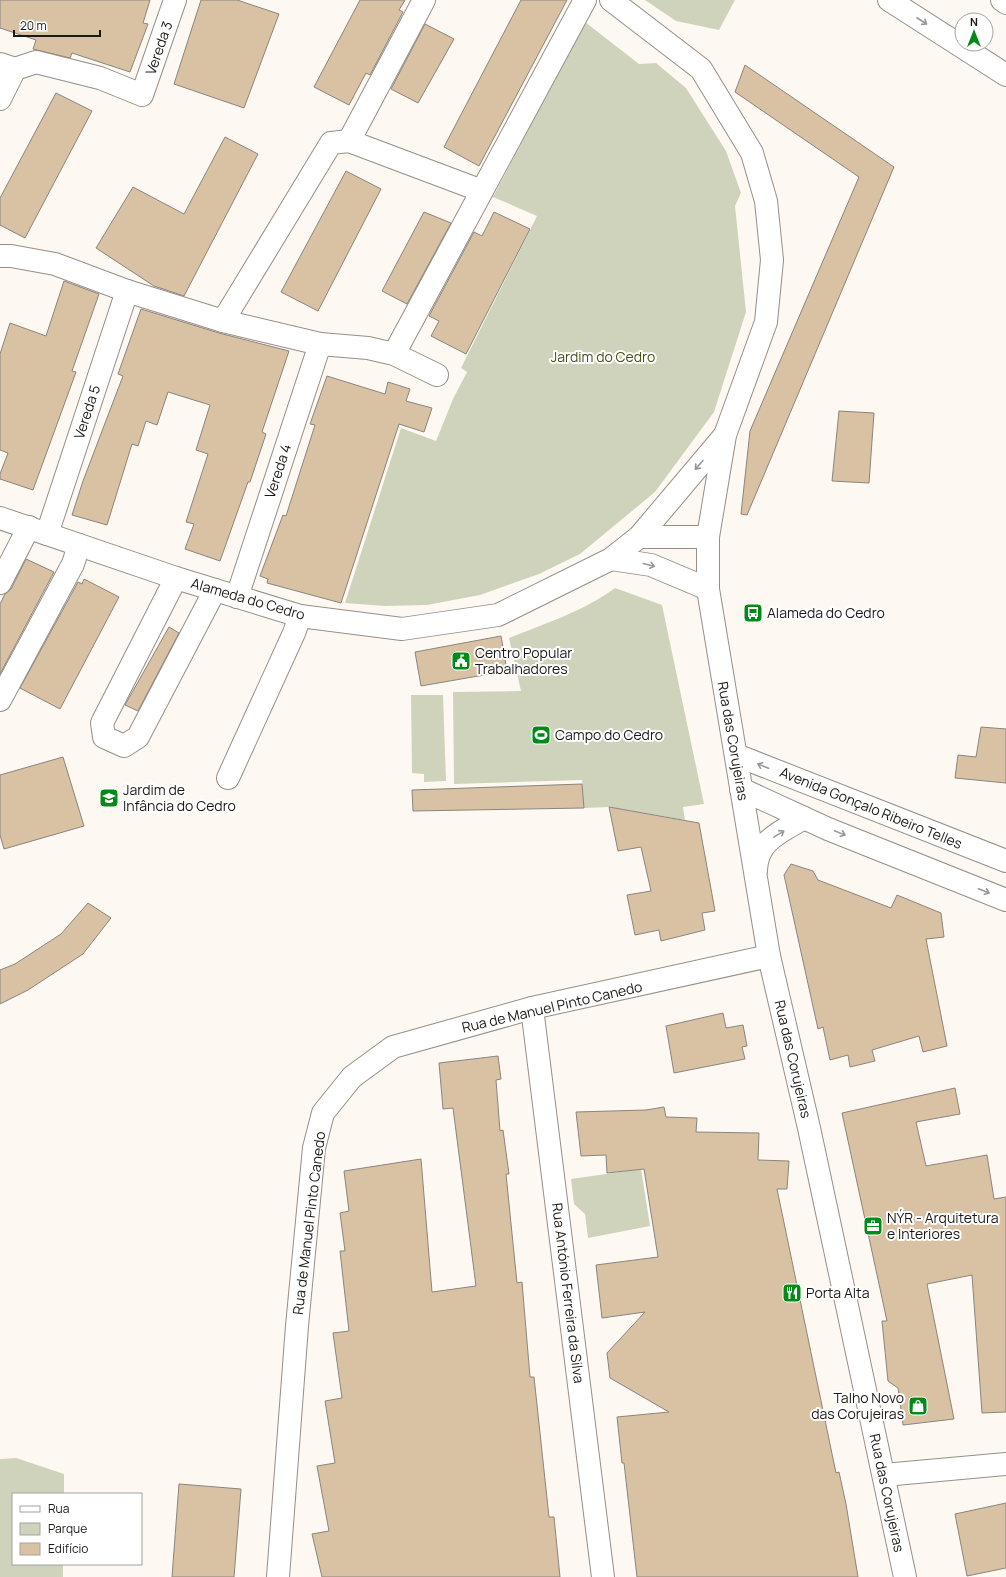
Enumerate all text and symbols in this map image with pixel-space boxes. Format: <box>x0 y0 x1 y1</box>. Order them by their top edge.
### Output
scale bar <box>14 12 100 38</box>
north arrow <box>954 12 994 52</box>
text: N <box>970 14 978 29</box>
text: 20 m <box>20 17 47 34</box>
one-way arrow <box>916 17 927 25</box>
street label: Vereda 3 <box>141 19 177 77</box>
park label: Jardim do Cedro <box>551 347 655 366</box>
street label: Vereda 5 <box>69 382 104 441</box>
street label: Vereda 4 <box>260 441 295 500</box>
one-way arrow <box>695 459 704 470</box>
one-way arrow <box>642 562 655 569</box>
street label: Alameda do Cedro <box>189 573 307 624</box>
bus stop icon: Alameda do Cedro <box>742 602 764 624</box>
place label: Alameda do Cedro <box>767 603 885 622</box>
place label: Centro Popular Trabalhadores <box>475 643 572 678</box>
public building icon: Centro Popular Trabalhadores <box>450 650 472 672</box>
street label: Rua das Corujeiras <box>714 680 753 802</box>
sports icon: Campo do Cedro <box>530 724 552 746</box>
place label: Campo do Cedro <box>555 725 663 744</box>
one-way arrow <box>758 761 770 769</box>
street label: Avenida Gonçalo Ribeiro Telles <box>777 762 965 853</box>
place label: Jardim de Infância do Cedro <box>123 780 236 815</box>
school or university icon: Jardim de Infância do Cedro <box>98 787 120 809</box>
one-way arrow <box>772 829 784 837</box>
one-way arrow <box>834 830 846 838</box>
one-way arrow <box>977 888 989 896</box>
street label: Rua de Manuel Pinto Canedo <box>460 976 644 1037</box>
street label: Rua das Corujeiras <box>771 998 816 1120</box>
street label: Rua de Manuel Pinto Canedo <box>288 1130 329 1316</box>
street label: Rua António Ferreira da Silva <box>548 1202 589 1384</box>
place label: NÝR - Arquitetura e Interiores <box>887 1208 998 1243</box>
office icon: NÝR - Arquitetura e Interiores <box>862 1215 884 1237</box>
restaurant icon: Porta Alta <box>781 1282 803 1304</box>
place label: Porta Alta <box>806 1283 869 1302</box>
place label: Talho Novo das Corujeiras <box>811 1388 904 1423</box>
shop icon: Talho Novo das Corujeiras <box>907 1395 929 1417</box>
street label: Rua das Corujeiras <box>866 1432 909 1554</box>
legend <box>12 1493 142 1565</box>
text: Rua <box>48 1500 69 1517</box>
text: Parque <box>48 1520 87 1537</box>
text: Edifício <box>48 1540 88 1557</box>

